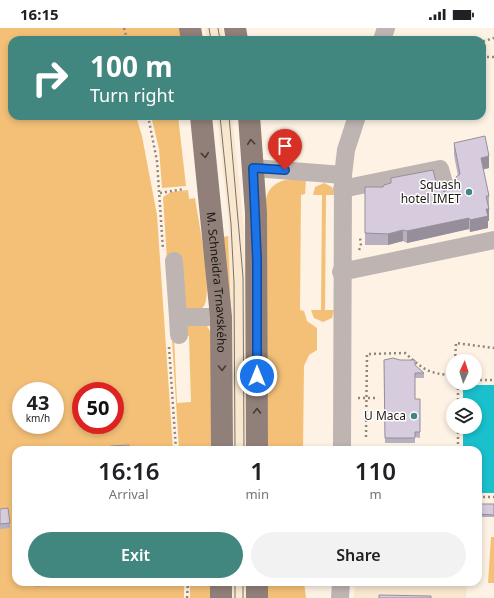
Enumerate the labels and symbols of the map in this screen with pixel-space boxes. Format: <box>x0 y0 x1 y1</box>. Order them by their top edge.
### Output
pin <box>268 129 302 170</box>
one-way arrow <box>247 139 256 145</box>
one-way arrow <box>200 152 209 158</box>
place label: Squash hotel IMET <box>401 176 461 207</box>
marker: Squash hotel IMET <box>464 187 474 197</box>
street label: M. Schneidra Trnavského <box>203 211 230 353</box>
north arrow <box>446 354 482 390</box>
position arrow <box>236 355 278 397</box>
one-way arrow <box>218 365 226 371</box>
speed limit sign: 50 <box>72 382 124 434</box>
place label: U Maca <box>364 407 406 424</box>
one-way arrow <box>253 408 261 414</box>
marker: U Maca <box>409 411 419 421</box>

